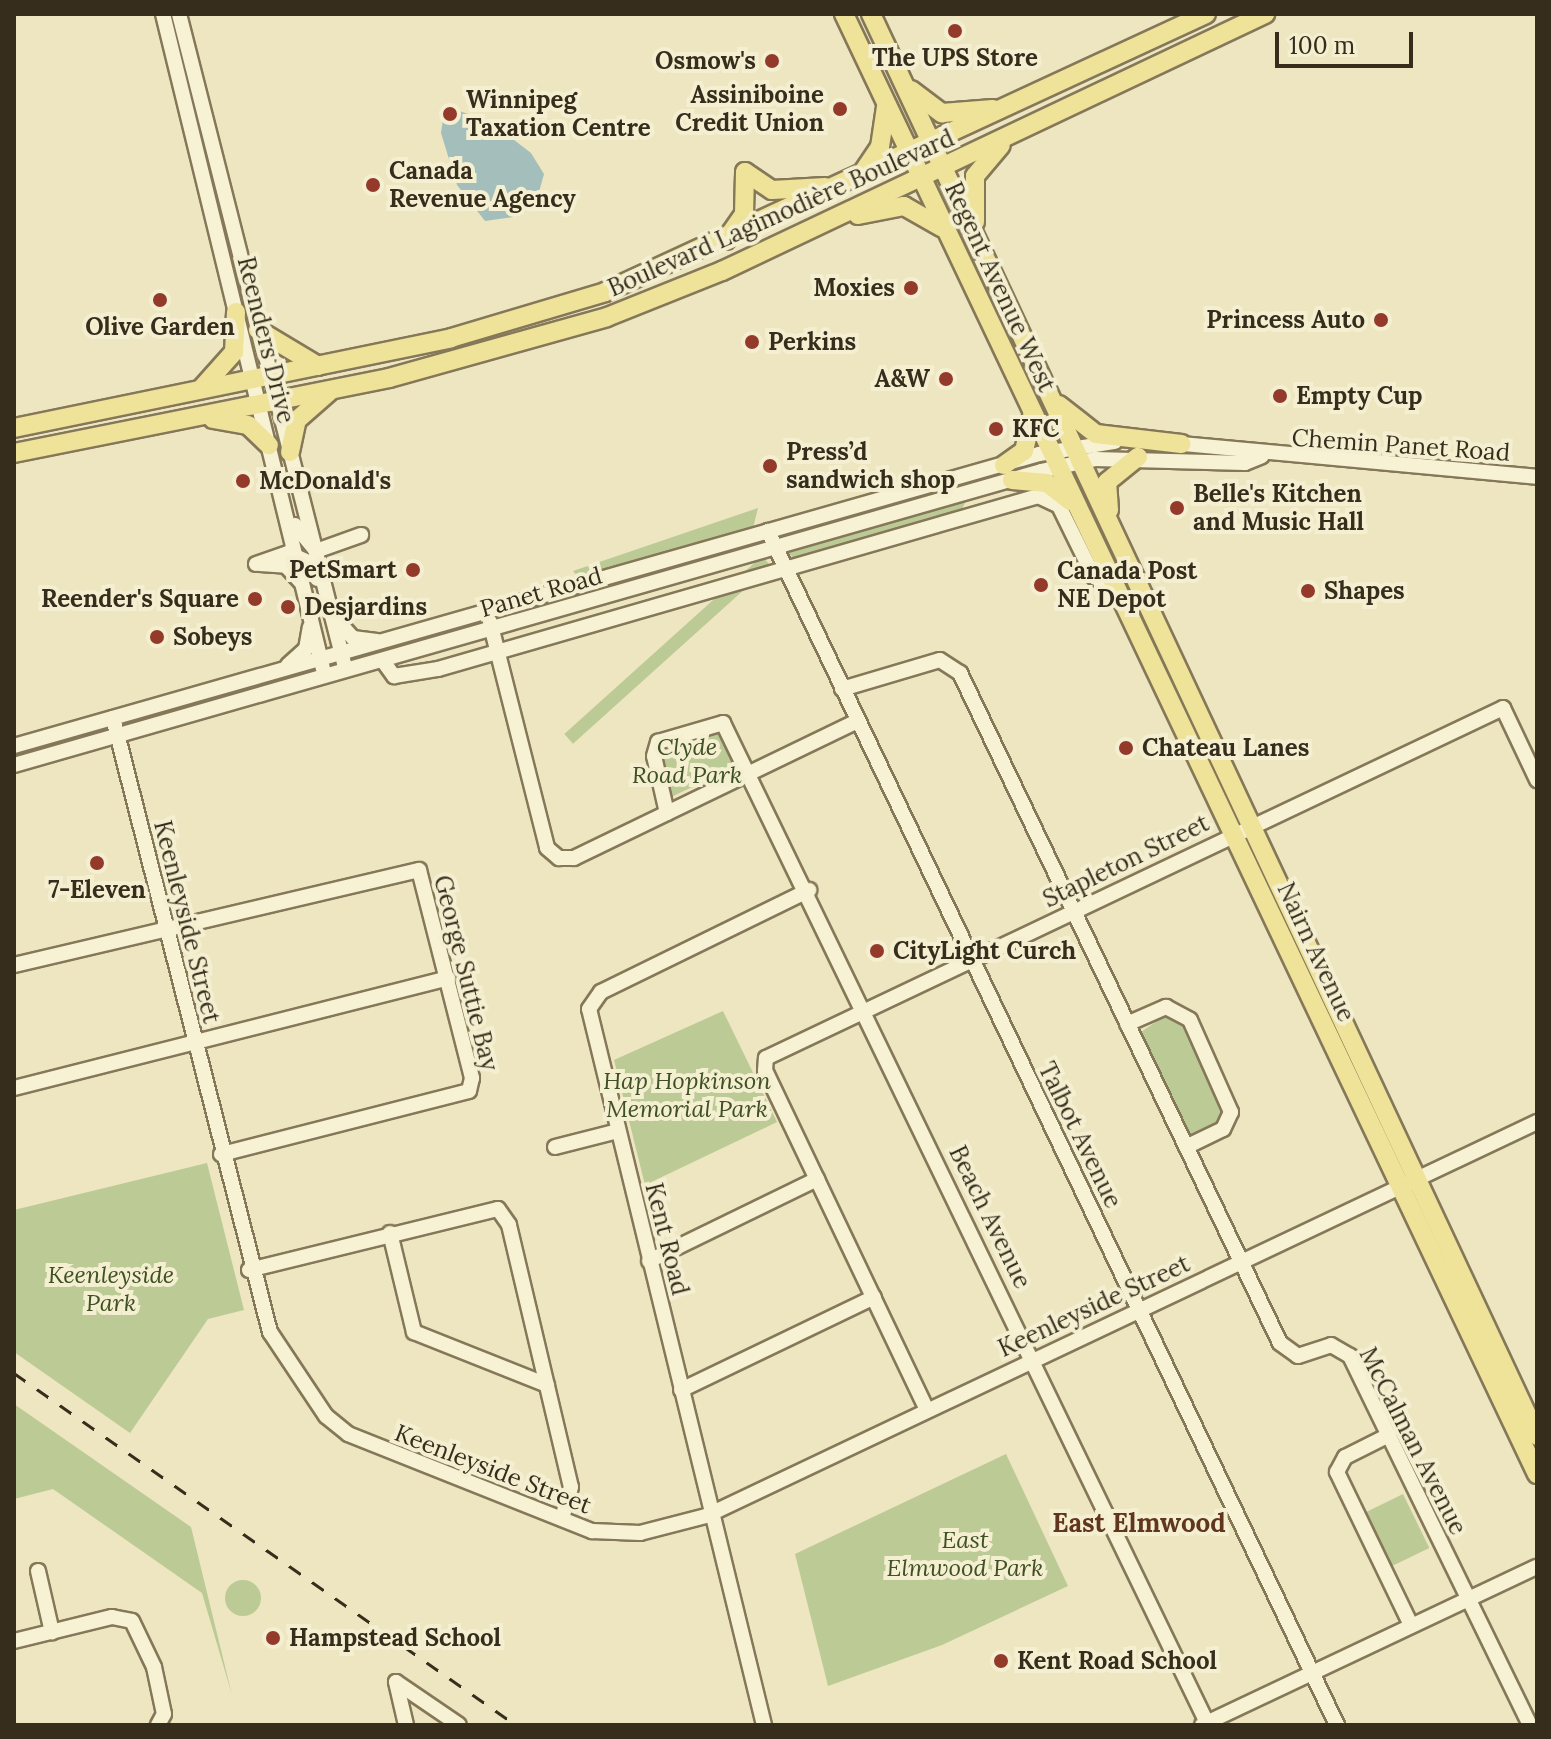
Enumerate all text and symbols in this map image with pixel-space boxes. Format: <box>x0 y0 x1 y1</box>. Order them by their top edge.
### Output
scale bar <box>1279 16 1417 66</box>
marker: The UPS Store <box>946 22 964 40</box>
text: 100 m <box>1289 30 1355 61</box>
place label: The UPS Store <box>872 44 1038 72</box>
place label: Osmow's <box>655 47 756 75</box>
marker: Osmow's <box>763 52 781 70</box>
place label: Assiniboine Credit Union <box>675 81 824 137</box>
place label: Winnipeg Taxation Centre <box>466 86 651 142</box>
marker: Assiniboine Credit Union <box>831 100 849 118</box>
marker: Winnipeg Taxation Centre <box>441 105 459 123</box>
street label: Boulevard Lagimodière Boulevard <box>603 123 959 303</box>
place label: Canada Revenue Agency <box>389 157 576 213</box>
marker: Canada Revenue Agency <box>364 176 382 194</box>
street label: Regent Avenue West <box>939 178 1061 396</box>
street label: Reenders Drive <box>231 254 301 426</box>
place label: Moxies <box>813 274 895 302</box>
marker: Moxies <box>902 279 920 297</box>
marker: Olive Garden <box>151 291 169 309</box>
place label: Princess Auto <box>1206 306 1365 334</box>
marker: Princess Auto <box>1372 311 1390 329</box>
place label: Olive Garden <box>85 313 235 341</box>
place label: Perkins <box>768 328 856 356</box>
marker: Perkins <box>743 333 761 351</box>
place label: A&W <box>875 365 930 393</box>
marker: A&W <box>937 370 955 388</box>
place label: Empty Cup <box>1296 382 1422 410</box>
marker: Empty Cup <box>1271 387 1289 405</box>
place label: KFC <box>1012 415 1059 443</box>
marker: KFC <box>987 420 1005 438</box>
street label: Chemin Panet Road <box>1291 423 1511 467</box>
place label: Press’d sandwich shop <box>786 438 955 494</box>
marker: Press’d sandwich shop <box>761 457 779 475</box>
place label: McDonald's <box>259 467 391 495</box>
marker: McDonald's <box>234 472 252 490</box>
place label: Belle's Kitchen and Music Hall <box>1193 480 1364 536</box>
marker: Belle's Kitchen and Music Hall <box>1168 499 1186 517</box>
place label: PetSmart <box>289 556 397 584</box>
place label: Canada Post NE Depot <box>1057 557 1197 613</box>
marker: PetSmart <box>404 561 422 579</box>
street label: Panet Road <box>477 561 605 623</box>
marker: Canada Post NE Depot <box>1032 576 1050 594</box>
place label: Shapes <box>1324 577 1405 605</box>
marker: Shapes <box>1299 582 1317 600</box>
place label: Reender's Square <box>41 585 239 613</box>
marker: Reender's Square <box>246 590 264 608</box>
place label: Desjardins <box>304 593 427 621</box>
marker: Desjardins <box>279 598 297 616</box>
place label: Sobeys <box>173 623 252 651</box>
marker: Sobeys <box>148 628 166 646</box>
park label: Clyde Road Park <box>632 733 742 789</box>
place label: Chateau Lanes <box>1142 734 1309 762</box>
marker: Chateau Lanes <box>1117 739 1135 757</box>
street label: Stapleton Street <box>1038 808 1214 914</box>
street label: Keenleyside Street <box>148 818 226 1026</box>
marker: 7-Eleven <box>88 854 106 872</box>
street label: George Suttie Bay <box>428 872 504 1074</box>
place label: 7-Eleven <box>48 876 146 904</box>
street label: Nairn Avenue <box>1271 878 1361 1026</box>
place label: CityLight Curch <box>893 937 1076 965</box>
marker: CityLight Curch <box>868 942 886 960</box>
street label: Talbot Avenue <box>1032 1057 1128 1213</box>
park label: Hap Hopkinson Memorial Park <box>603 1067 771 1123</box>
street label: Beach Avenue <box>943 1141 1037 1293</box>
street label: Kent Road <box>639 1180 695 1298</box>
street label: Keenleyside Street <box>994 1249 1194 1363</box>
park label: Keenleyside Park <box>48 1261 174 1317</box>
street label: McCalman Avenue <box>1353 1343 1473 1539</box>
street label: Keenleyside Street <box>391 1418 595 1520</box>
district label: East Elmwood <box>1052 1507 1226 1539</box>
park label: East Elmwood Park <box>887 1526 1043 1582</box>
place label: Hampstead School <box>289 1624 501 1652</box>
marker: Hampstead School <box>264 1629 282 1647</box>
place label: Kent Road School <box>1017 1647 1217 1675</box>
marker: Kent Road School <box>992 1652 1010 1670</box>

